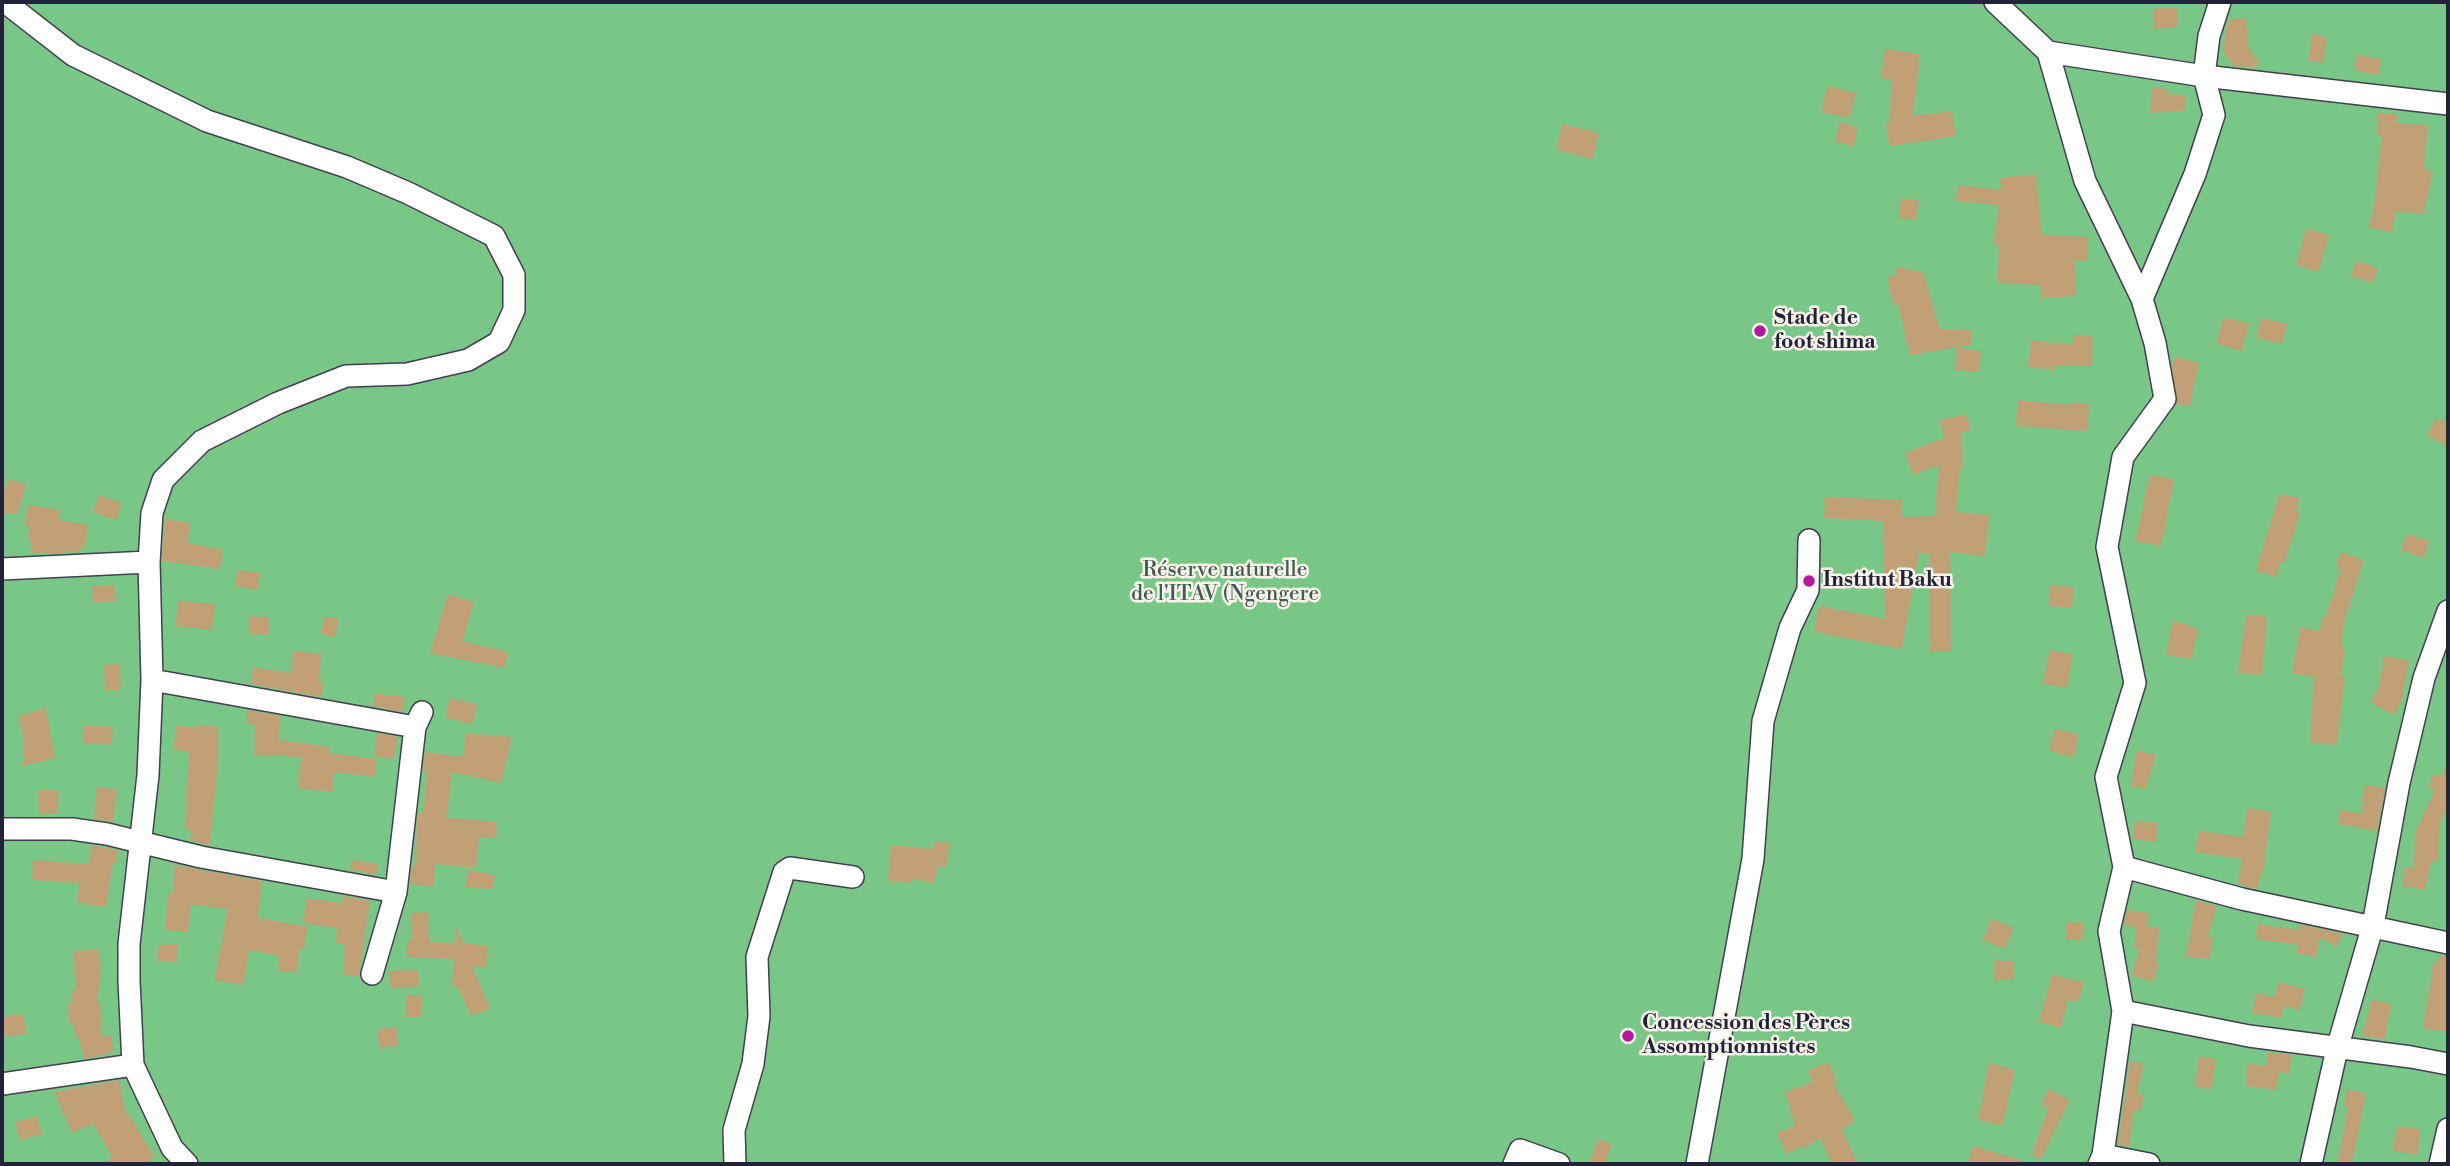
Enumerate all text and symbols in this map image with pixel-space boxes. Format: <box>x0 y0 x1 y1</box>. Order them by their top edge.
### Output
place label: Stade de foot shima <box>1774 306 1876 356</box>
marker: Stade de foot shima <box>1752 323 1768 339</box>
park label: Réserve naturelle de l'ITAV (Ngengere <box>1131 558 1319 608</box>
place label: Institut Baku <box>1823 568 1952 594</box>
marker: Institut Baku <box>1801 573 1817 589</box>
place label: Concession des Pères Assomptionnistes <box>1642 1011 1850 1061</box>
marker: Concession des Pères Assomptionnistes <box>1620 1028 1636 1044</box>

